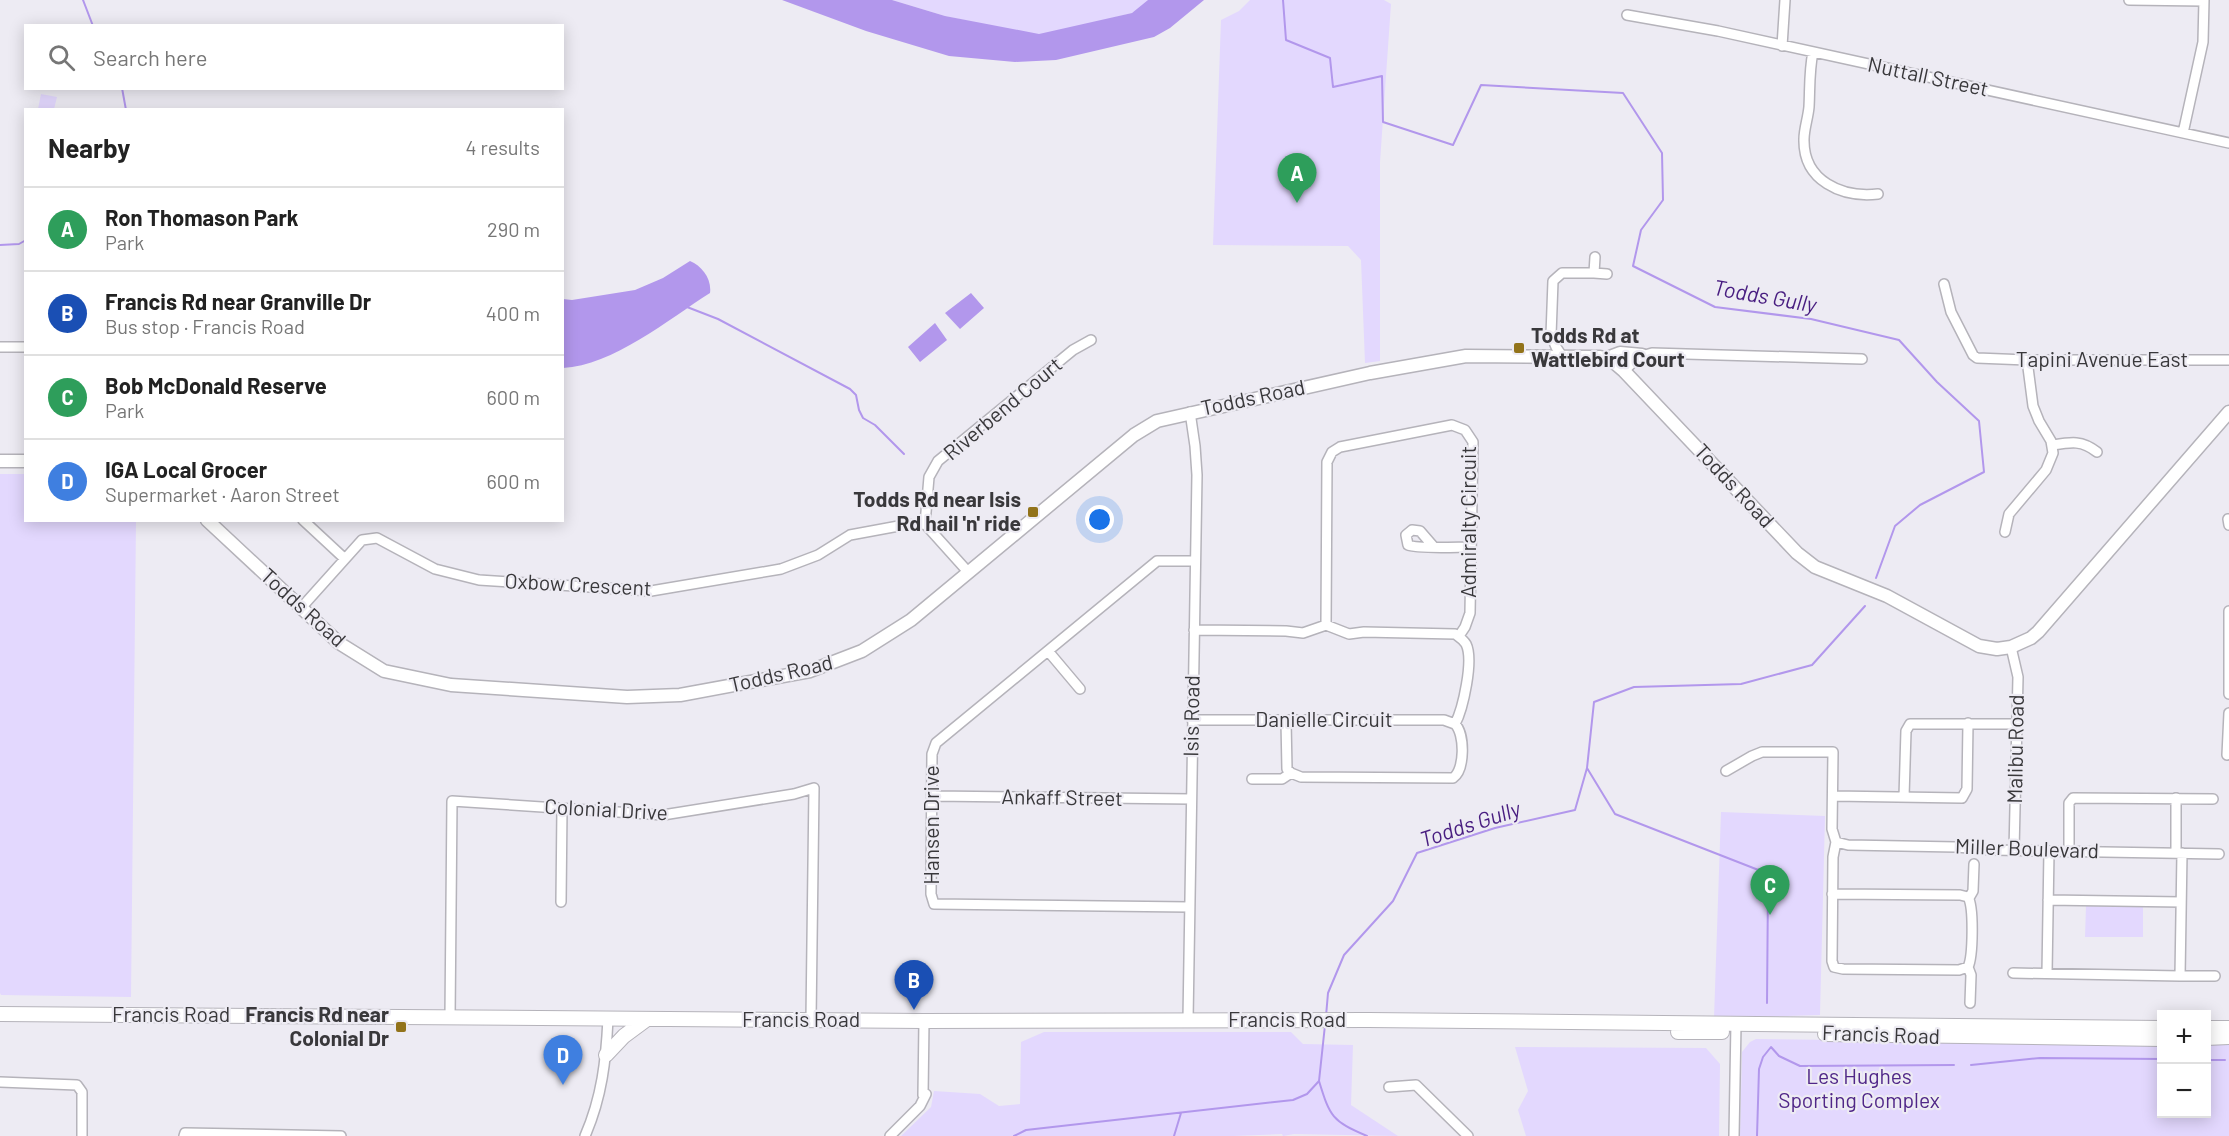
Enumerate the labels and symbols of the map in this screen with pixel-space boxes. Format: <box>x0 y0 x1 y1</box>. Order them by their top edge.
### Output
street label: Nuttall Street <box>1866 51 1991 101</box>
pin: A <box>1278 154 1316 203</box>
water label: Todds Gully <box>1712 273 1820 317</box>
place label: Todds Rd at Wattlebird Court <box>1531 322 1685 371</box>
marker: Todds Rd at Wattlebird Court <box>1512 341 1526 355</box>
street label: Tapini Avenue East <box>2016 346 2188 371</box>
street label: Riverbend Court <box>938 351 1066 465</box>
street label: Todds Road <box>1198 373 1307 420</box>
street label: Todds Road <box>1690 438 1780 532</box>
street label: Admiralty Circuit <box>1455 446 1480 598</box>
place label: Todds Rd near Isis Rd hail 'n' ride <box>853 486 1021 535</box>
marker: Todds Rd near Isis Rd hail 'n' ride <box>1026 505 1040 519</box>
your location <box>1085 505 1114 534</box>
street label: Todds Road <box>256 562 352 652</box>
street label: Oxbow Crescent <box>504 567 652 600</box>
street label: Todds Road <box>726 648 835 697</box>
street label: Isis Road <box>1177 675 1204 757</box>
street label: Malibu Road <box>2001 694 2028 804</box>
street label: Danielle Circuit <box>1255 706 1393 731</box>
street label: Hansen Drive <box>918 765 943 885</box>
street label: Ankaff Street <box>1001 783 1123 810</box>
street label: Colonial Drive <box>544 793 668 824</box>
water label: Todds Gully <box>1416 794 1524 852</box>
street label: Miller Boulevard <box>1955 832 2100 863</box>
pin: C <box>1750 866 1790 915</box>
pin: B <box>894 960 934 1010</box>
street label: Francis Road <box>112 1001 230 1026</box>
place label: Francis Rd near Colonial Dr <box>245 1001 389 1050</box>
street label: Francis Road <box>742 1006 860 1031</box>
street label: Francis Road <box>1228 1006 1346 1031</box>
street label: Francis Road <box>1822 1019 1941 1048</box>
marker: Francis Rd near Colonial Dr <box>394 1020 408 1034</box>
pin: D <box>544 1036 582 1085</box>
park label: Les Hughes Sporting Complex <box>1778 1063 1940 1112</box>

